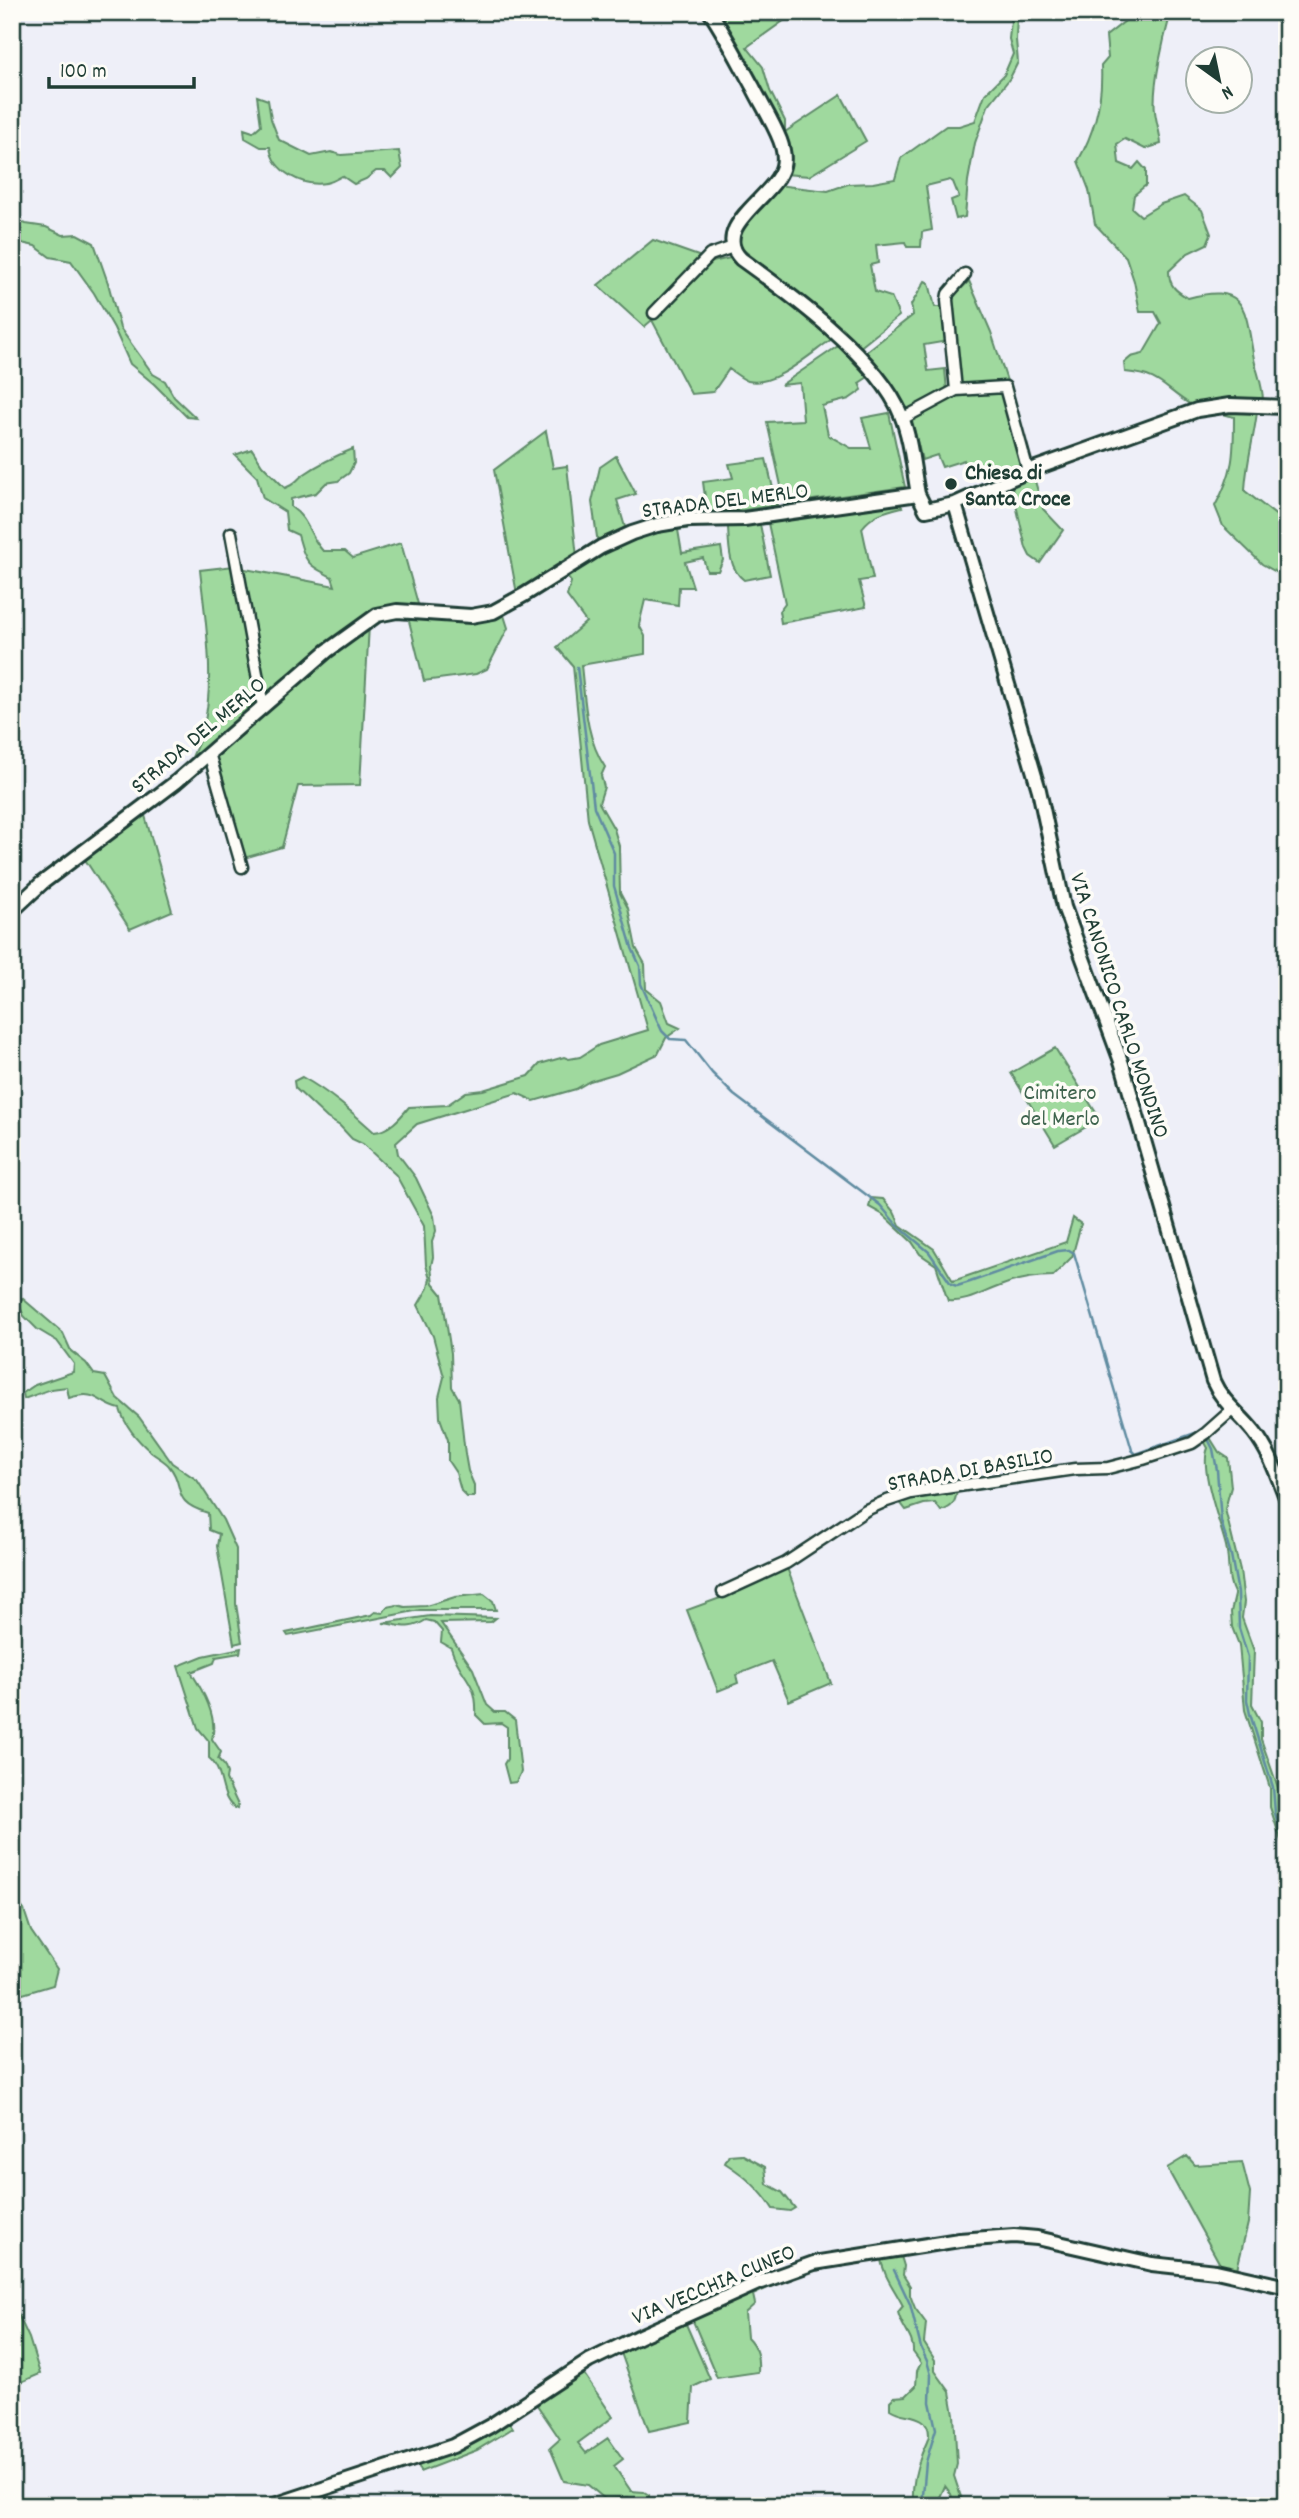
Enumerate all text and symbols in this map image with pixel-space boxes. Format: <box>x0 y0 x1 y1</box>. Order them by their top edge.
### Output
scale bar <box>49 46 194 90</box>
north arrow <box>1184 46 1254 116</box>
text: 100 m <box>60 58 107 88</box>
text: N <box>1215 77 1238 105</box>
place label: Chiesa di Santa Croce <box>965 458 1071 517</box>
street label: STRADA DEL MERLO <box>640 476 811 529</box>
marker: Chiesa di Santa Croce <box>943 476 959 492</box>
street label: STRADA DEL MERLO <box>124 670 274 803</box>
street label: VIA CANONICO CARLO MONDINO <box>1059 869 1176 1143</box>
park label: Cimitero del Merlo <box>1020 1078 1100 1137</box>
street label: STRADA DI BASILIO <box>885 1441 1056 1502</box>
street label: VIA VECCHIA CUNEO <box>628 2237 801 2335</box>

